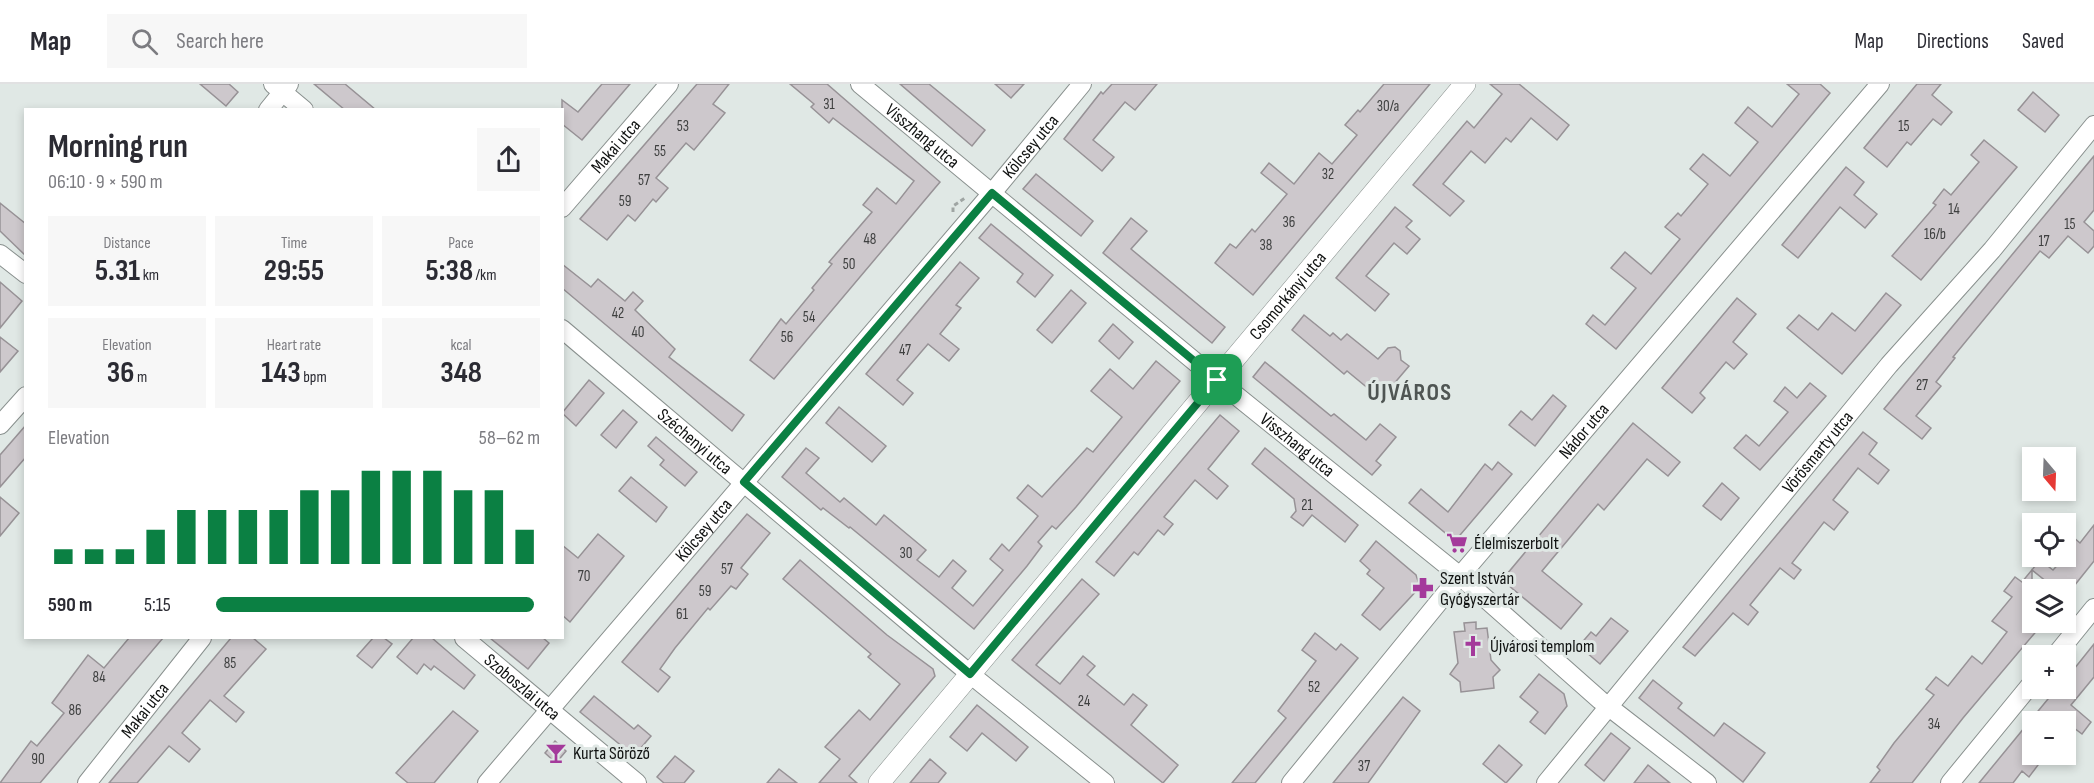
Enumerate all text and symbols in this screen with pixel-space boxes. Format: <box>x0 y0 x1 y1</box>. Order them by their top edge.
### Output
search box <box>107 14 527 68</box>
text: Map <box>30 25 71 58</box>
icon: search <box>128 25 161 58</box>
text: Search here <box>176 28 264 55</box>
text: Map <box>1854 29 1884 54</box>
text: Directions <box>1917 29 1989 54</box>
text: Saved <box>2022 29 2064 54</box>
house number: 31 <box>823 95 836 114</box>
house number: 30/a <box>1377 97 1400 116</box>
street label: Visszhang utca <box>881 99 964 172</box>
street label: Kölcsey utca <box>998 110 1063 182</box>
street label: Makai utca <box>587 115 645 177</box>
house number: 53 <box>677 117 689 136</box>
house number: 15 <box>1898 117 1910 136</box>
text: Morning run <box>48 127 188 167</box>
button: share <box>477 128 540 191</box>
house number: 55 <box>654 142 666 161</box>
house number: 32 <box>1322 165 1334 184</box>
text: 06:10 · 9 × 590 m <box>48 170 163 194</box>
house number: 57 <box>638 171 650 190</box>
house number: 59 <box>619 192 631 211</box>
house number: 14 <box>1948 200 1960 219</box>
house number: 36 <box>1283 213 1295 232</box>
house number: 15 <box>2064 215 2076 234</box>
house number: 16/b <box>1924 225 1946 244</box>
house number: 48 <box>864 230 876 249</box>
house number: 17 <box>2038 232 2050 251</box>
text: Distance <box>103 234 151 253</box>
text: Time <box>281 234 307 253</box>
text: Pace <box>448 234 474 253</box>
house number: 38 <box>1260 236 1272 255</box>
street label: Csomorkányi utca <box>1245 247 1330 344</box>
text: 5.31 <box>95 253 140 289</box>
text: 29:55 <box>264 253 324 289</box>
text: 5:38 <box>426 253 473 289</box>
house number: 50 <box>843 255 855 274</box>
text: km <box>140 266 159 285</box>
text: /km <box>473 266 496 285</box>
house number: 42 <box>612 304 624 323</box>
house number: 54 <box>803 308 815 327</box>
house number: 40 <box>632 323 644 342</box>
house number: 56 <box>781 328 793 347</box>
text: Elevation <box>102 336 152 355</box>
text: Heart rate <box>267 336 321 355</box>
text: kcal <box>450 336 472 355</box>
house number: 47 <box>899 341 911 360</box>
pin <box>1191 354 1242 405</box>
text: 36 <box>107 355 134 391</box>
text: 143 <box>261 355 301 391</box>
text: 348 <box>440 355 482 391</box>
icon: arrive <box>1200 363 1233 396</box>
text: m <box>134 368 147 387</box>
text: bpm <box>301 368 327 387</box>
house number: 27 <box>1916 376 1928 395</box>
district label: ÚJVÁROS <box>1367 378 1453 407</box>
street label: Nádor utca <box>1554 399 1613 463</box>
street label: Széchenyi utca <box>653 404 736 479</box>
street label: Vörösmarty utca <box>1778 407 1857 497</box>
street label: Visszhang utca <box>1256 408 1339 481</box>
text: Elevation <box>48 426 110 450</box>
text: 58–62 m <box>479 426 540 450</box>
north arrow <box>2022 447 2076 501</box>
map controls <box>2022 447 2076 765</box>
street label: Kölcsey utca <box>671 494 736 566</box>
house number: 21 <box>1301 496 1313 515</box>
button: locate <box>2022 513 2076 567</box>
supermarket icon: Élelmiszerbolt <box>1445 531 1469 555</box>
place label: Élelmiszerbolt <box>1474 533 1559 554</box>
house number: 30 <box>900 544 912 563</box>
house number: 57 <box>721 560 733 579</box>
house number: 70 <box>578 567 590 586</box>
place label: Szent István Gyógyszertár <box>1440 568 1519 610</box>
pharmacy icon: Szent István Gyógyszertár <box>1411 576 1435 600</box>
button: layers <box>2022 579 2076 633</box>
house number: 59 <box>699 582 711 601</box>
text: 590 m <box>48 593 92 617</box>
text: 5:15 <box>144 593 171 617</box>
house number: 61 <box>676 605 689 624</box>
church icon: Újvárosi templom <box>1461 634 1485 658</box>
place label: Újvárosi templom <box>1490 636 1595 657</box>
button: + <box>2022 645 2076 699</box>
street label: Szoboszlai utca <box>480 649 564 725</box>
house number: 85 <box>224 654 236 673</box>
house number: 84 <box>92 668 106 687</box>
street label: Makai utca <box>117 678 173 742</box>
house number: 52 <box>1308 678 1320 697</box>
house number: 24 <box>1078 692 1090 711</box>
house number: 86 <box>68 701 82 720</box>
button: − <box>2022 711 2076 765</box>
house number: 34 <box>1928 715 1940 734</box>
bar icon: Kurta Söröző <box>544 741 568 765</box>
place label: Kurta Söröző <box>573 743 650 764</box>
house number: 90 <box>31 750 45 769</box>
house number: 37 <box>1358 757 1370 776</box>

